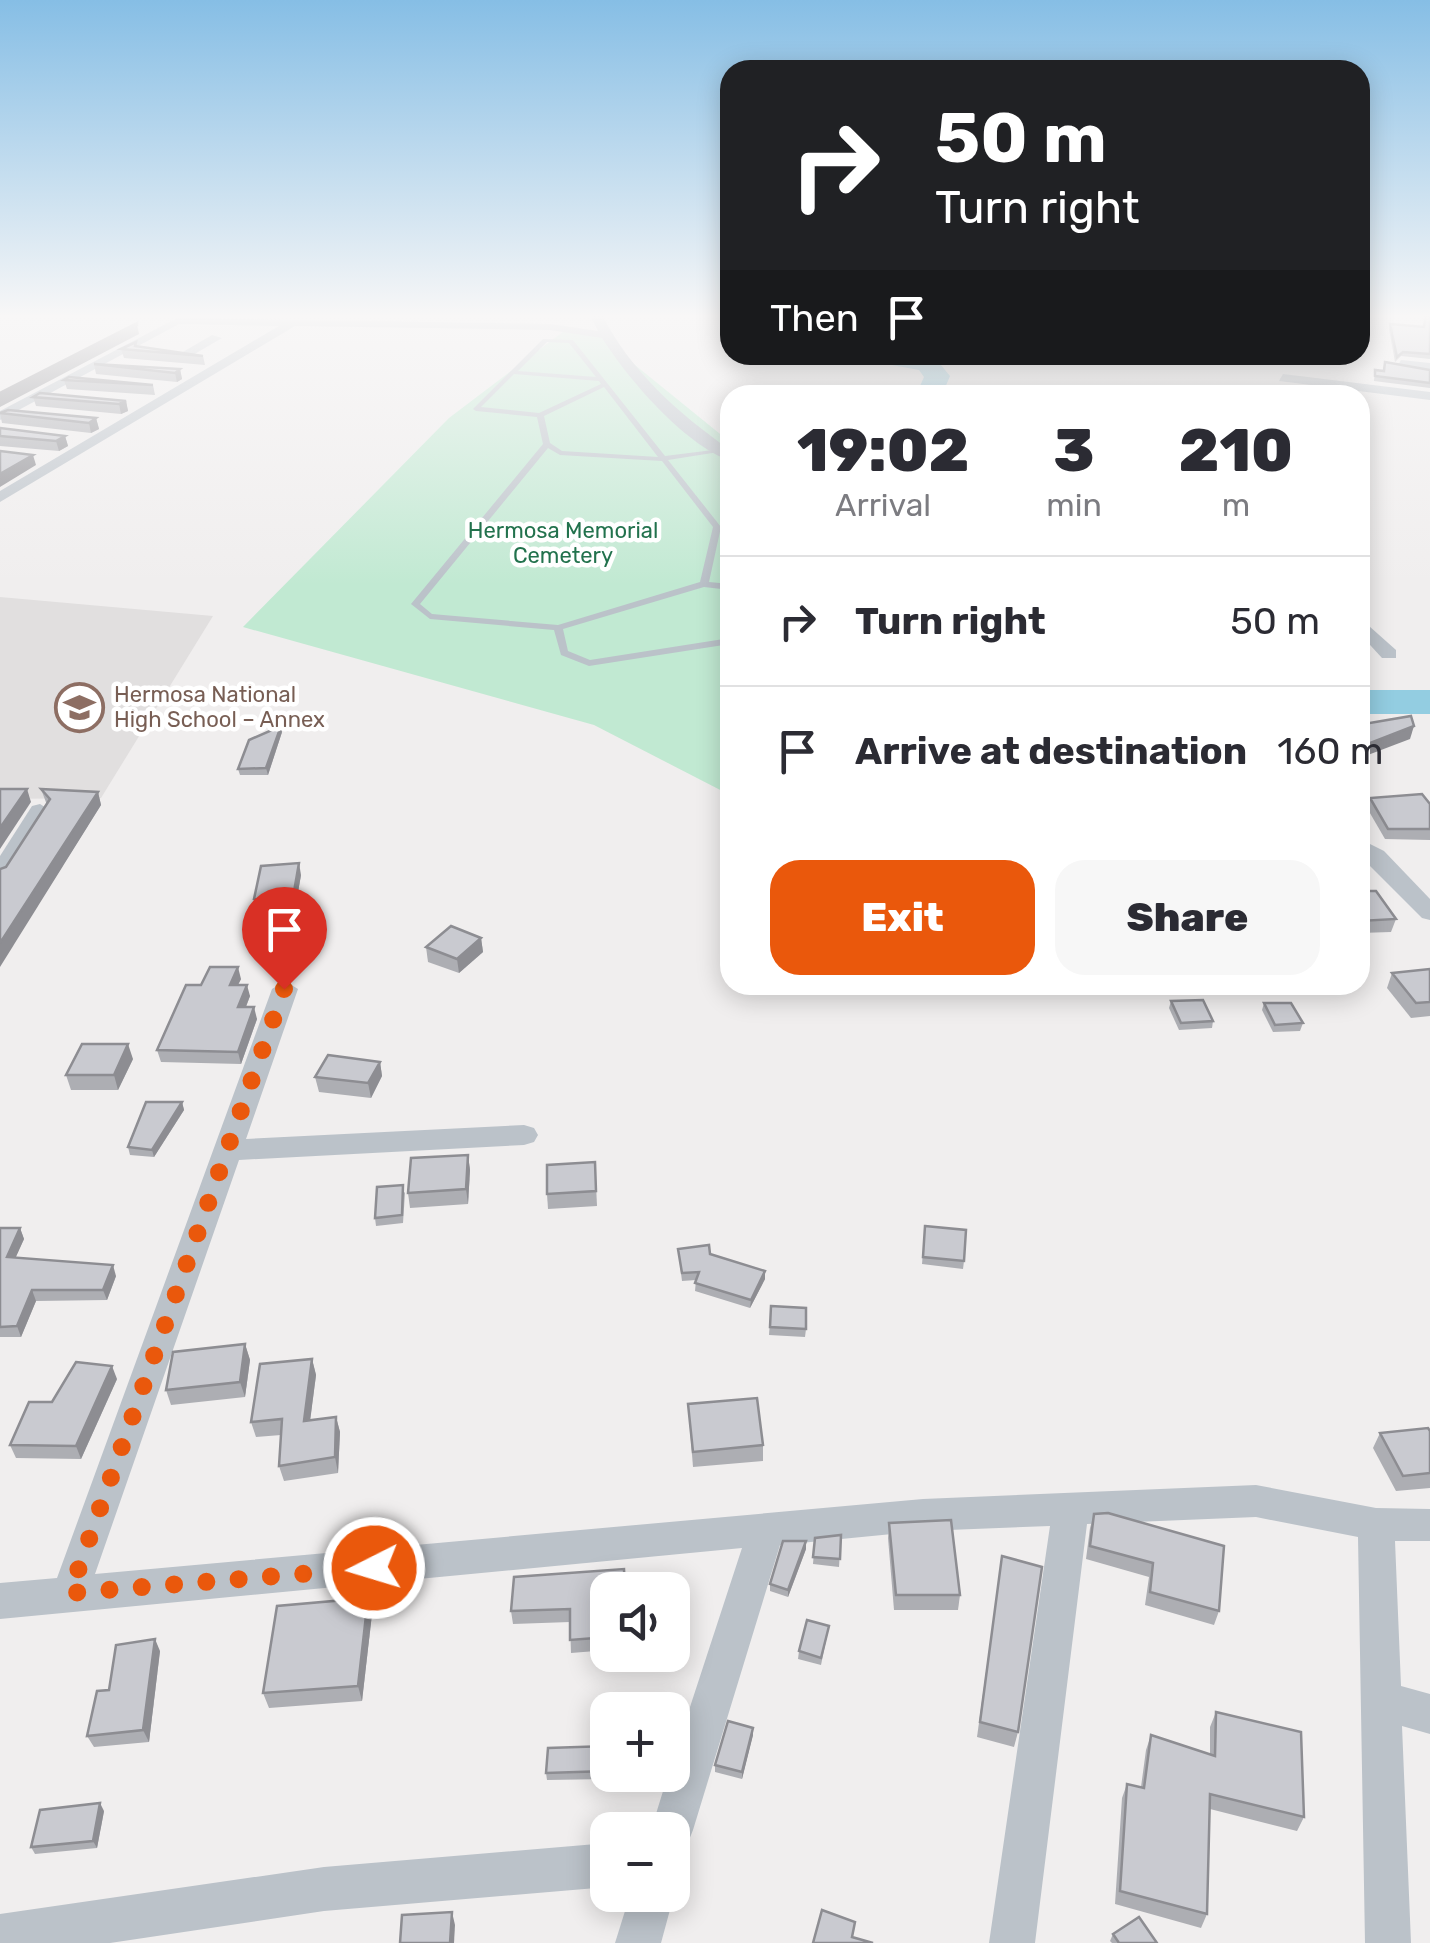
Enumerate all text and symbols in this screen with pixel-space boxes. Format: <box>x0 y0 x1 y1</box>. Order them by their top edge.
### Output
text: 50 m <box>935 97 1107 180</box>
icon: right <box>770 100 900 230</box>
text: Turn right <box>935 181 1139 234</box>
icon: arrive <box>879 290 934 345</box>
text: Then <box>770 295 859 341</box>
text: 19:02 <box>797 415 969 486</box>
text: 3 <box>1054 415 1095 486</box>
text: 210 <box>1179 415 1293 486</box>
text: Arrival <box>835 486 931 524</box>
text: min <box>1046 486 1102 524</box>
text: m <box>1222 486 1250 524</box>
park label: Hermosa Memorial Cemetery <box>468 517 658 569</box>
icon: right <box>770 594 825 649</box>
text: Turn right <box>855 598 1046 644</box>
text: 50 m <box>1230 598 1320 644</box>
school or university icon: Hermosa National High School – Annex <box>53 681 105 733</box>
place label: Hermosa National High School – Annex <box>114 681 325 733</box>
icon: arrive <box>770 724 825 779</box>
text: Arrive at destination <box>855 728 1247 774</box>
text: 160 m <box>1277 728 1384 774</box>
button: Exit <box>770 860 1035 975</box>
button: Share <box>1055 860 1320 975</box>
pin <box>242 887 327 990</box>
icon: arrive <box>257 902 312 957</box>
position arrow <box>322 1516 426 1620</box>
map controls <box>590 1572 690 1912</box>
button: sound <box>590 1572 690 1672</box>
button: + <box>590 1692 690 1792</box>
button: − <box>590 1812 690 1912</box>

